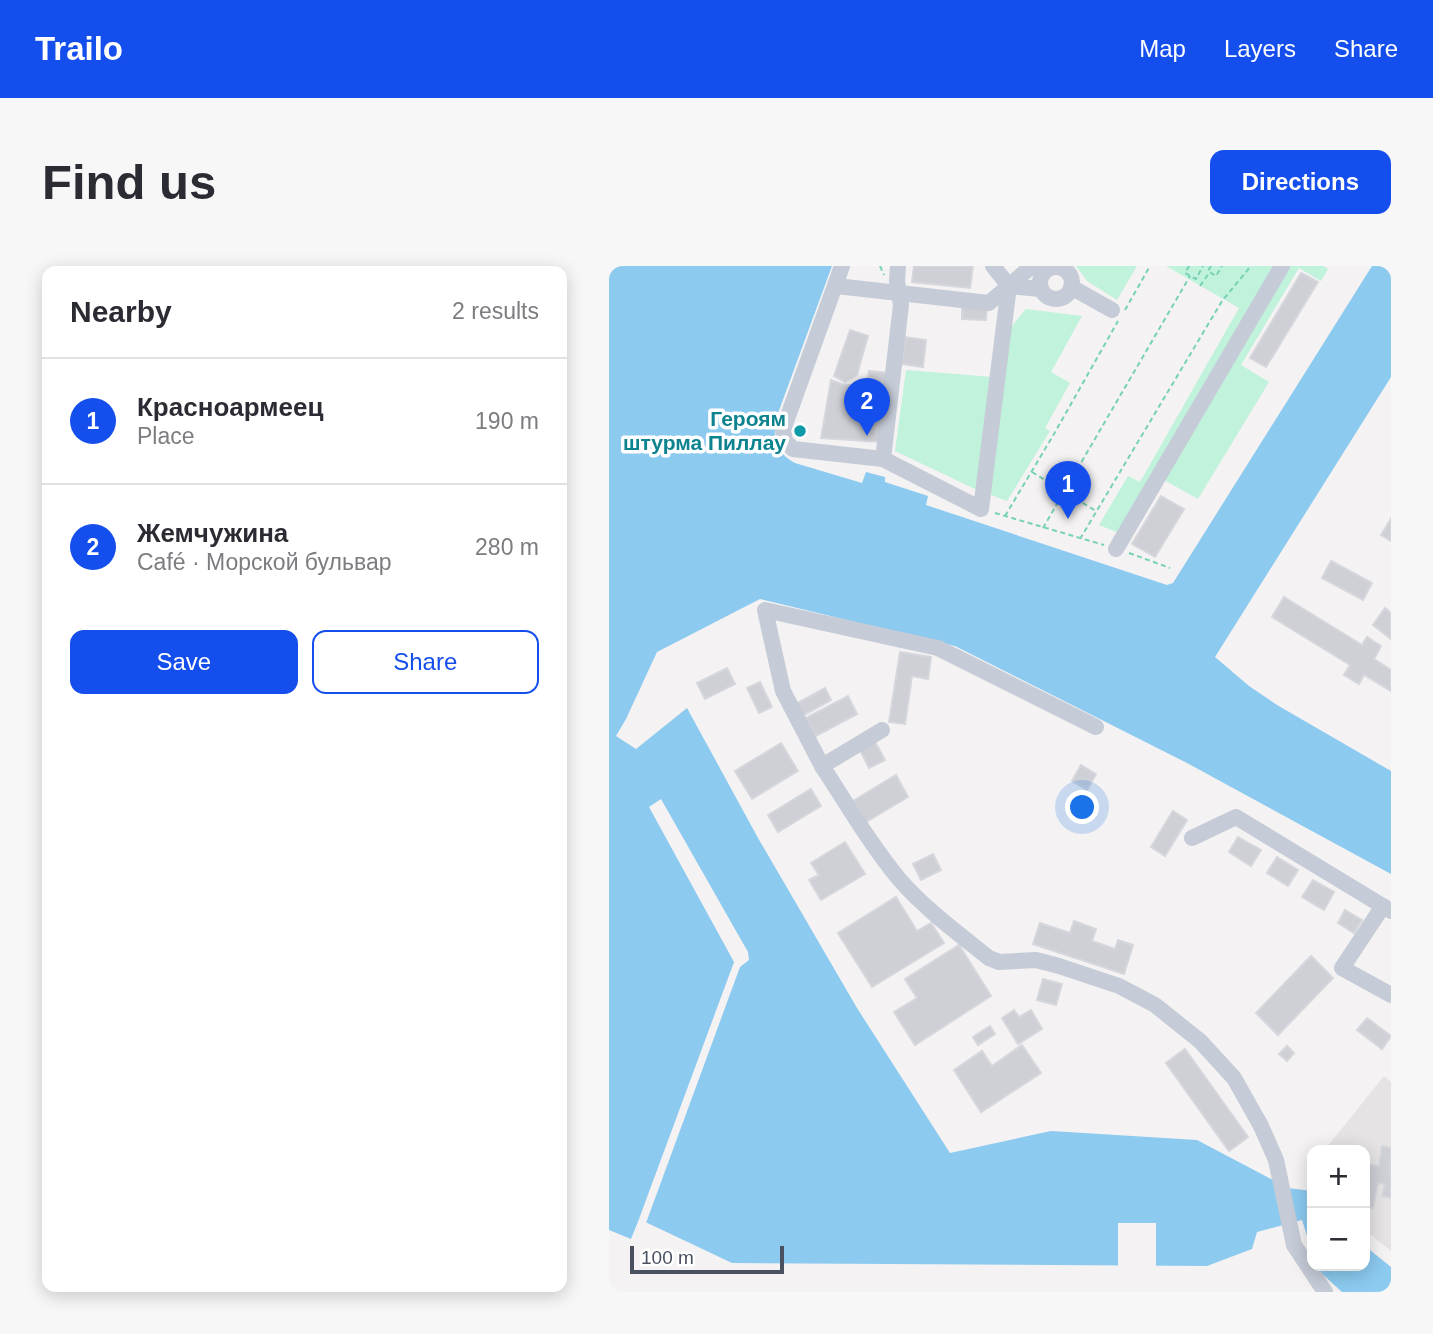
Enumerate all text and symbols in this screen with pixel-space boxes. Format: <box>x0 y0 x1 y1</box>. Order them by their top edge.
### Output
text: Trailo <box>35 30 123 67</box>
text: Map <box>1139 35 1186 62</box>
text: Layers <box>1224 35 1296 62</box>
text: Share <box>1334 35 1398 62</box>
button: Directions <box>1210 150 1391 214</box>
text: Find us <box>42 155 216 209</box>
text: Nearby <box>70 295 172 328</box>
text: 2 results <box>452 298 539 324</box>
pin: 2 <box>844 378 890 436</box>
text: Красноармеец <box>137 392 323 422</box>
place label: Героям штурма Пиллау <box>623 407 786 454</box>
text: 1 <box>87 408 99 434</box>
text: 190 m <box>475 408 539 434</box>
text: Place <box>137 423 195 449</box>
marker: Героям штурма Пиллау <box>792 423 808 439</box>
pin: 1 <box>1045 461 1091 519</box>
text: Жемчужина <box>137 518 288 548</box>
text: 2 <box>87 534 99 560</box>
text: 280 m <box>475 534 539 560</box>
text: Café · Морской бульвар <box>137 549 391 575</box>
button: Save <box>70 630 298 694</box>
button: Share <box>312 630 539 694</box>
your location <box>1065 790 1099 824</box>
map controls <box>1307 1145 1370 1271</box>
button: + <box>1307 1145 1370 1208</box>
button: − <box>1307 1208 1370 1271</box>
scale bar <box>630 1243 784 1275</box>
text: 100 m <box>641 1247 694 1268</box>

